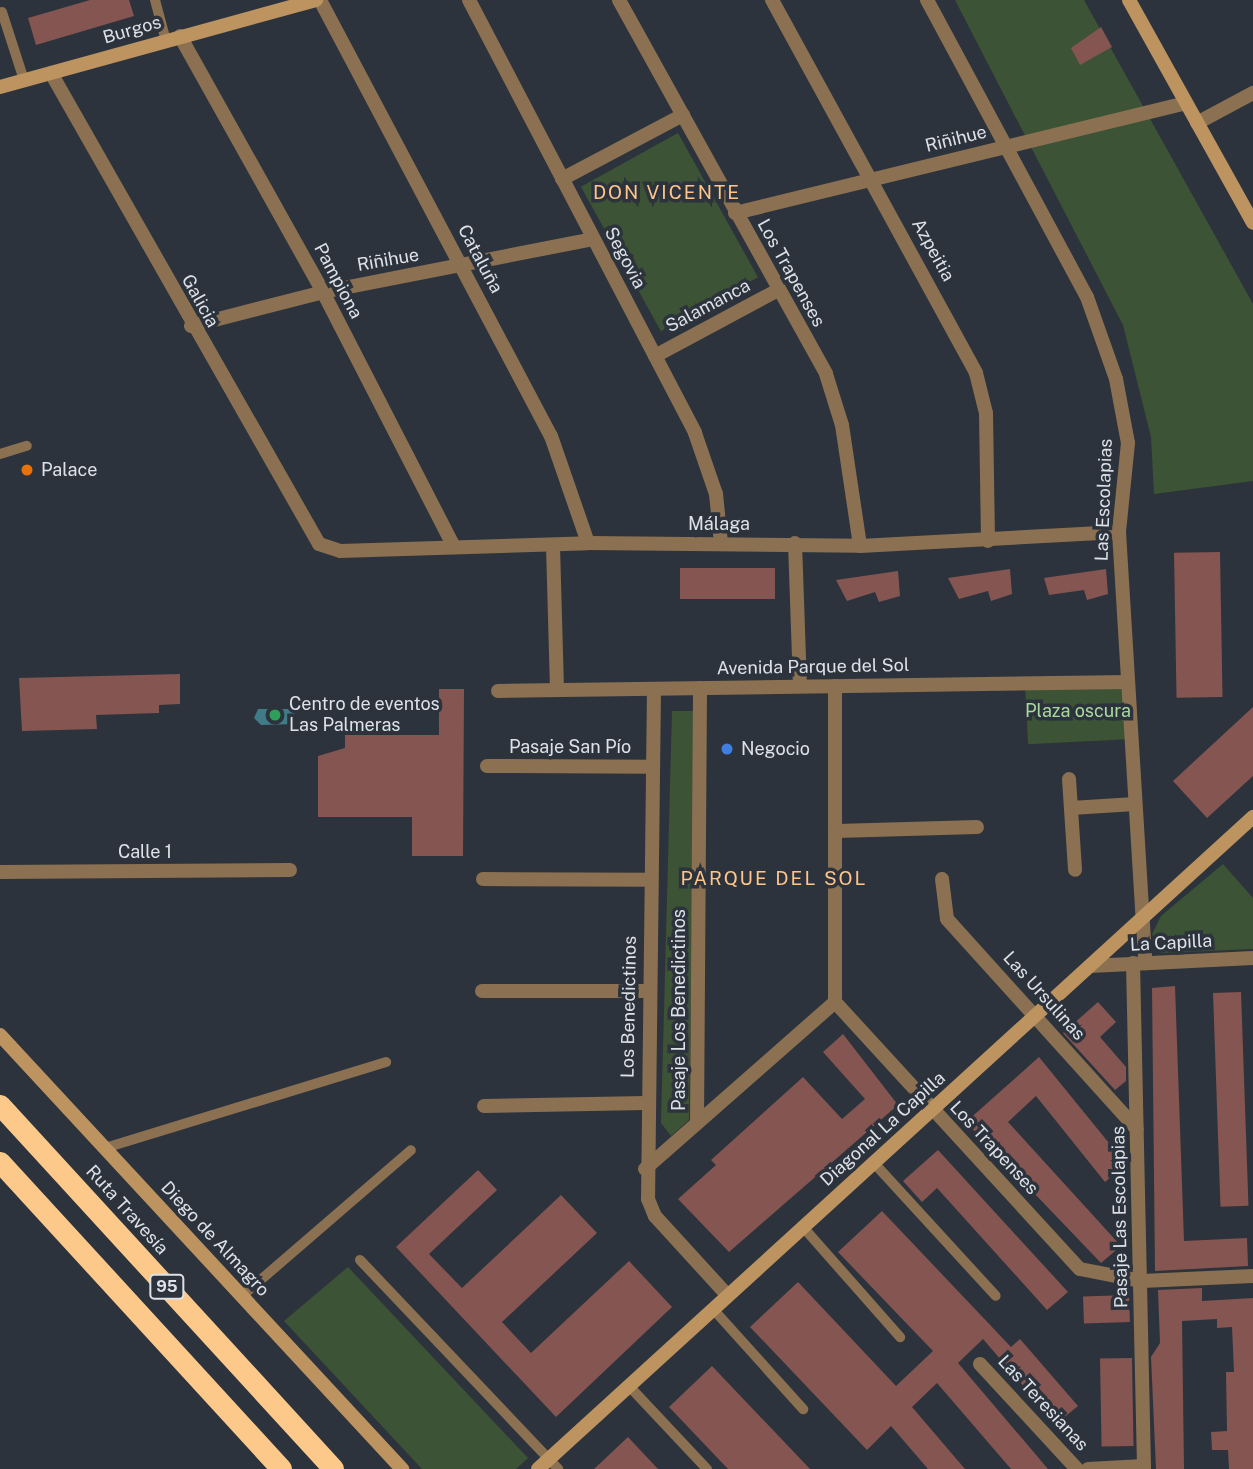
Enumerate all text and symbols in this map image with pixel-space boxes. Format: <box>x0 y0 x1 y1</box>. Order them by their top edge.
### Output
street label: Burgos <box>100 11 164 49</box>
street label: Riñihue <box>923 121 989 157</box>
district label: DON VICENTE <box>594 182 740 204</box>
street label: Los Trapenses <box>752 215 830 331</box>
street label: Azpeitia <box>907 215 959 285</box>
street label: Cataluña <box>453 221 507 297</box>
street label: Segovia <box>600 224 650 292</box>
street label: Pampiona <box>309 240 367 322</box>
street label: Riñihue <box>355 244 421 276</box>
street label: Galicia <box>177 271 223 331</box>
street label: Salamanca <box>662 275 754 337</box>
street label: Las Escolapias <box>1091 438 1117 562</box>
place label: Palace <box>41 459 97 481</box>
marker: Palace <box>19 462 35 478</box>
street label: Málaga <box>688 513 750 535</box>
street label: Avenida Parque del Sol <box>716 655 910 679</box>
place label: Centro de eventos Las Palmeras <box>289 694 440 736</box>
park label: Plaza oscura <box>1025 700 1131 722</box>
marker: Centro de eventos Las Palmeras <box>267 707 283 723</box>
street label: Pasaje San Pío <box>509 736 631 758</box>
place label: Negocio <box>741 738 810 760</box>
marker: Negocio <box>719 741 735 757</box>
street label: Calle 1 <box>118 841 172 863</box>
district label: PARQUE DEL SOL <box>682 868 866 890</box>
street label: Pasaje Los Benedictinos <box>668 909 690 1111</box>
street label: La Capilla <box>1129 930 1213 956</box>
street label: Los Benedictinos <box>617 936 641 1078</box>
street label: Las Ursulinas <box>999 947 1089 1045</box>
street label: Diagonal La Capilla <box>816 1067 950 1191</box>
street label: Los Trapenses <box>945 1097 1043 1199</box>
street label: Pasaje Las Escolapias <box>1108 1126 1132 1308</box>
street label: Ruta Travesía <box>81 1161 173 1259</box>
street label: Diego de Almagro <box>156 1177 274 1301</box>
road number: 95 <box>148 1274 186 1300</box>
street label: Las Teresianas <box>993 1351 1093 1455</box>

